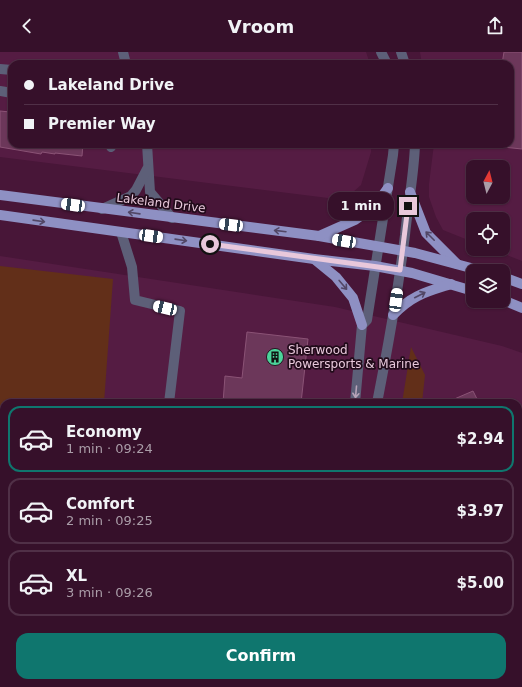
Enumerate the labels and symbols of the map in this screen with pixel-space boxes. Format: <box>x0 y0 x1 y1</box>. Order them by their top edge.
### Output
north arrow <box>466 160 510 204</box>
street label: Lakeland Drive <box>116 191 206 215</box>
callout: 1 min <box>328 192 394 220</box>
car <box>60 197 86 213</box>
route end <box>399 197 417 215</box>
one-way arrow <box>128 209 141 217</box>
one-way arrow <box>32 217 45 225</box>
car <box>218 218 244 232</box>
car <box>138 228 164 244</box>
one-way arrow <box>274 228 287 235</box>
one-way arrow <box>425 231 435 241</box>
car <box>331 233 357 249</box>
route start <box>201 235 219 253</box>
one-way arrow <box>174 237 187 244</box>
one-way arrow <box>338 280 347 290</box>
car <box>388 287 404 313</box>
one-way arrow <box>413 291 425 299</box>
car <box>152 299 178 317</box>
place label: Sherwood Powersports & Marine <box>288 343 419 371</box>
building icon: Sherwood Powersports & Marine <box>265 347 285 367</box>
one-way arrow <box>352 385 359 398</box>

